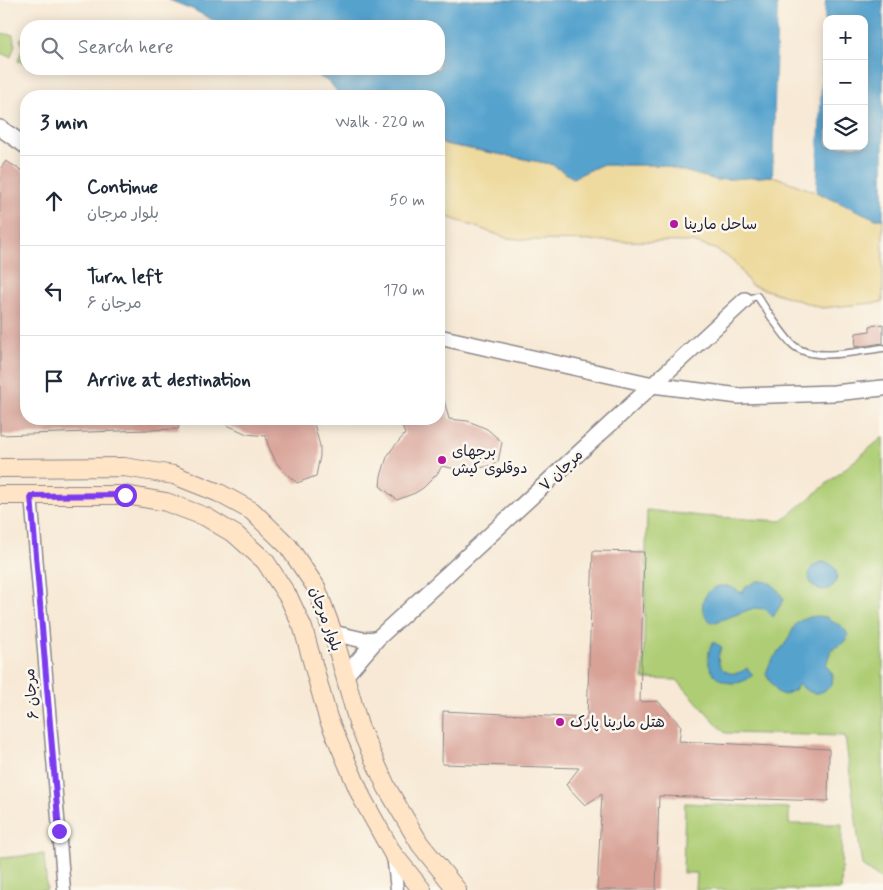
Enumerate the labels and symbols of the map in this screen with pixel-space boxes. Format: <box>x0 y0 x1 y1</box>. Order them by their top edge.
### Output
place label: ساحل مارینا <box>684 215 757 235</box>
marker: ساحل مارینا <box>668 218 680 230</box>
place label: برجهای دوقلوی کیش <box>452 442 528 479</box>
street label: مرجان ۷ <box>536 445 588 496</box>
marker: برجهای دوقلوی کیش <box>436 454 448 466</box>
route start <box>114 484 137 507</box>
street label: بلوار مرجان <box>304 584 346 654</box>
street label: مرجان ۶ <box>20 668 44 720</box>
place label: هتل مارینا پارک <box>570 713 665 733</box>
marker: هتل مارینا پارک <box>554 716 566 728</box>
route end <box>48 820 71 843</box>

